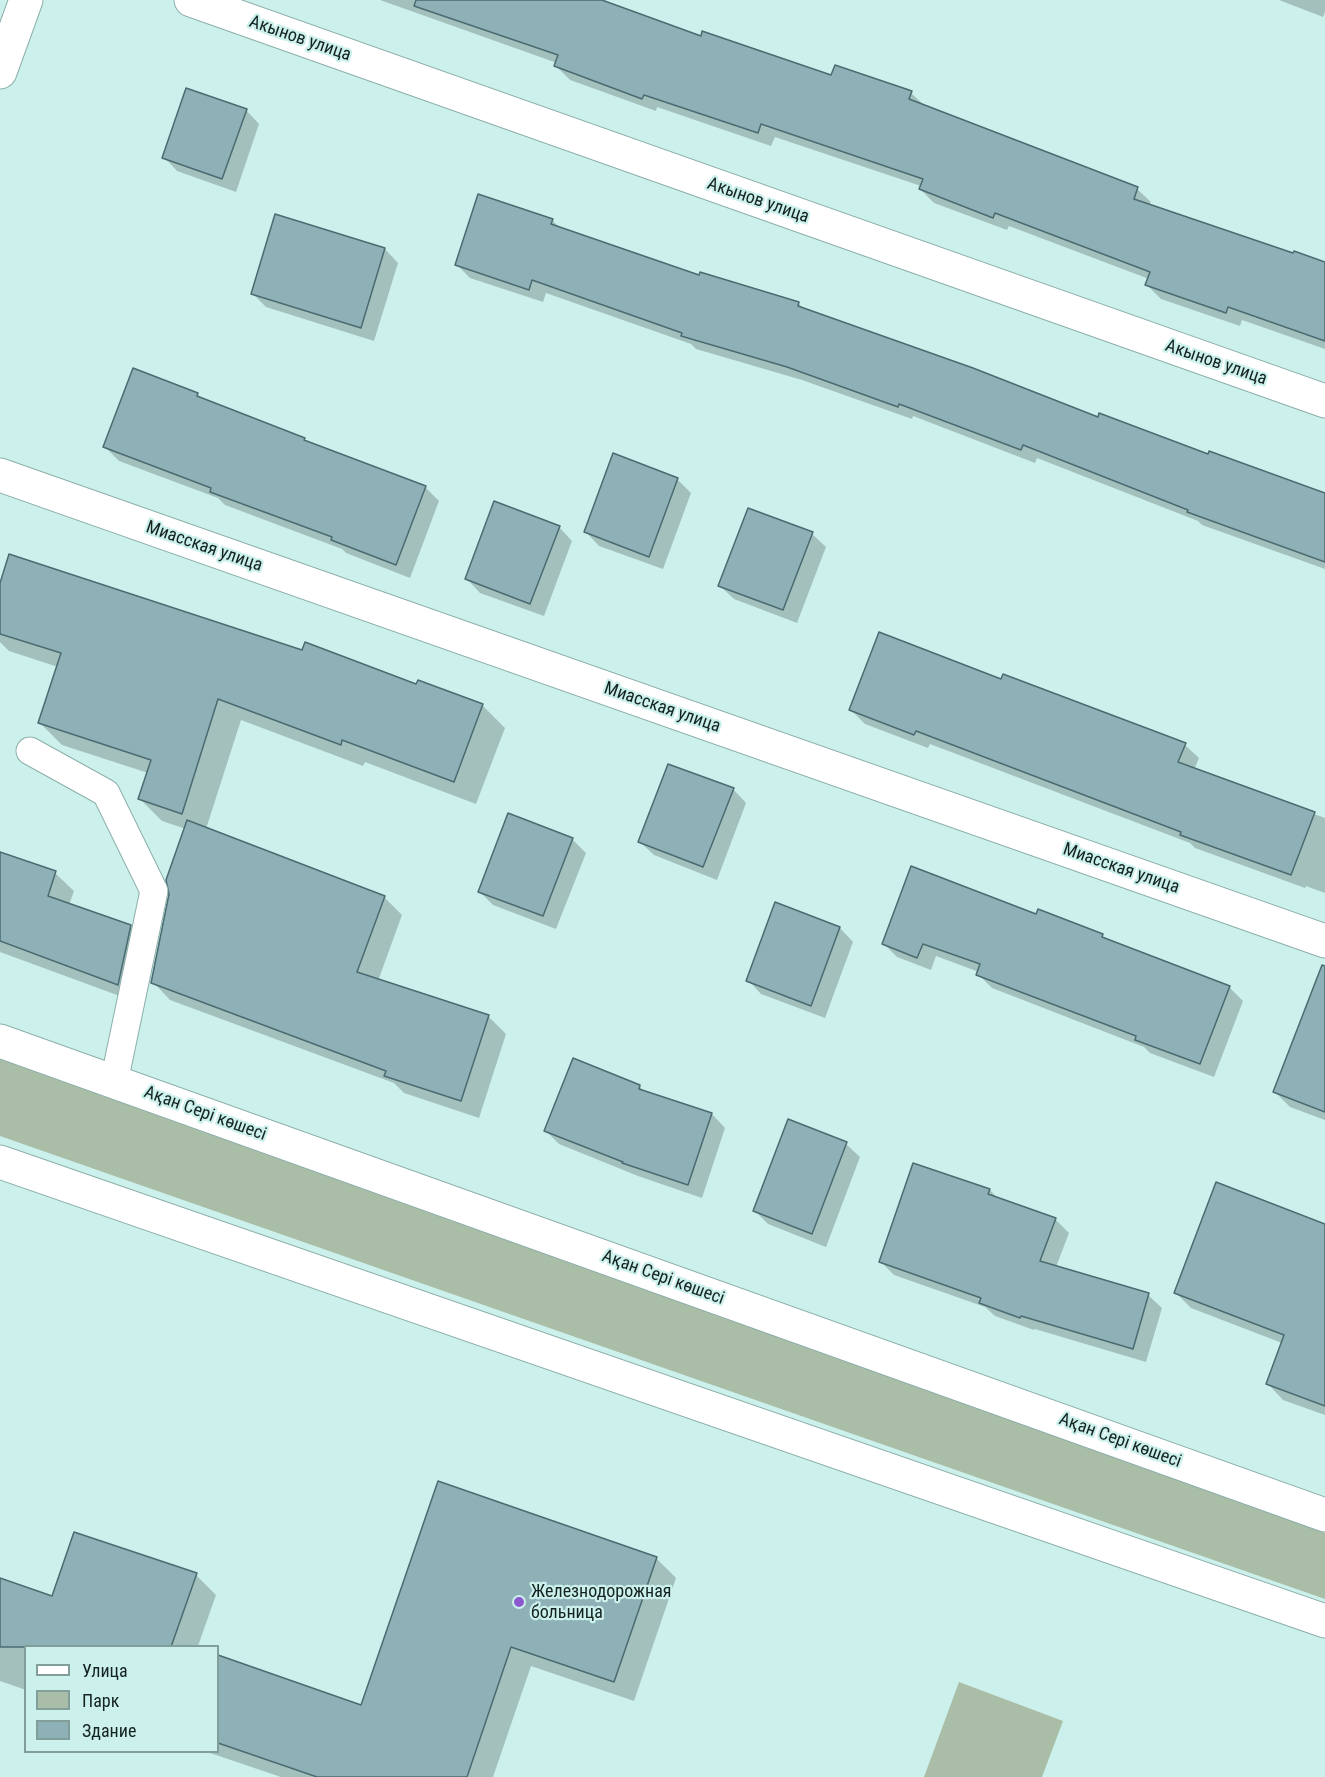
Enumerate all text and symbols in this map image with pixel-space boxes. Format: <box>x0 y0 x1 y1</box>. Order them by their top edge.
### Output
street label: Акынов улица <box>246 11 354 67</box>
street label: Акынов улица <box>704 173 812 229</box>
street label: Акынов улица <box>1162 335 1270 391</box>
street label: Миасская улица <box>143 517 265 577</box>
street label: Миасская улица <box>601 678 723 738</box>
street label: Миасская улица <box>1060 839 1182 899</box>
street label: Ақан Сері көшесі <box>141 1082 269 1146</box>
street label: Ақан Сері көшесі <box>599 1246 727 1310</box>
street label: Ақан Сері көшесі <box>1056 1409 1184 1473</box>
place label: Железнодорожная больница <box>531 1581 671 1624</box>
marker: Железнодорожная больница <box>512 1595 526 1609</box>
legend <box>24 1645 219 1753</box>
text: Улица <box>82 1660 128 1681</box>
text: Парк <box>82 1690 119 1711</box>
text: Здание <box>82 1720 136 1741</box>

